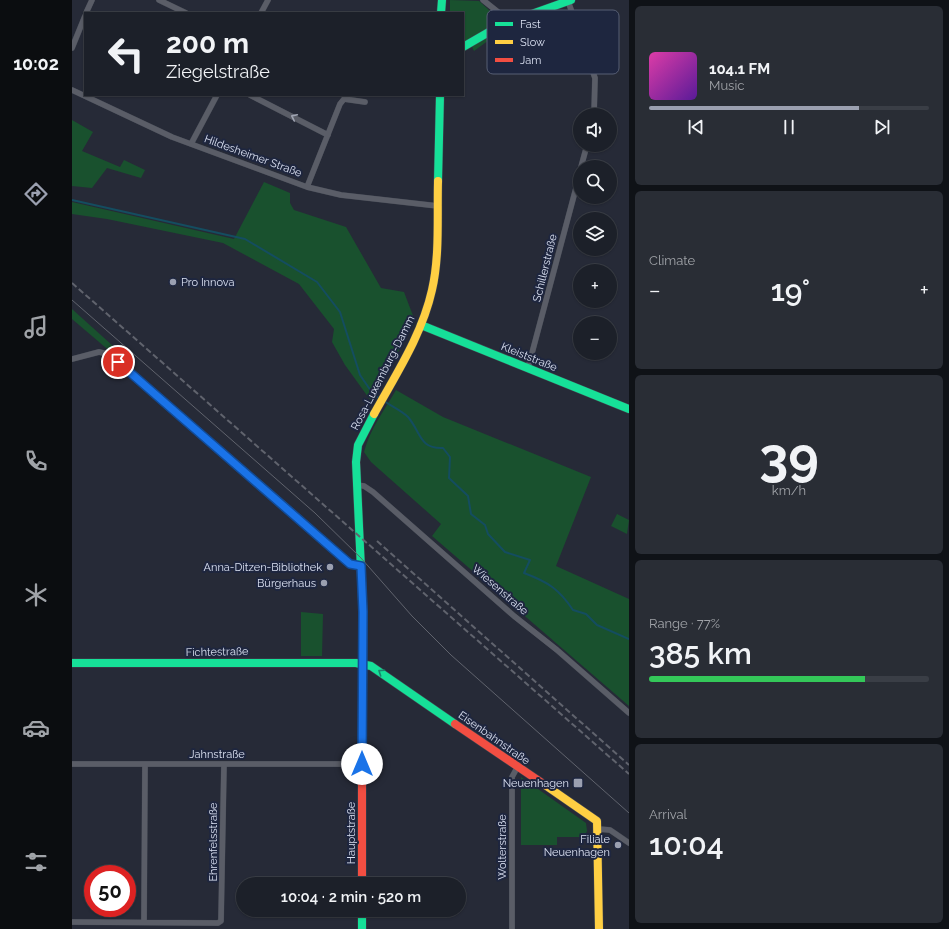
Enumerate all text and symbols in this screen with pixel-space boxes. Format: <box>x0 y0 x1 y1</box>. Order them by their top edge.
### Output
legend <box>487 10 619 74</box>
text: Fast <box>520 18 541 31</box>
text: 200 m <box>166 27 249 60</box>
icon: left <box>100 28 152 80</box>
text: Slow <box>520 36 545 49</box>
text: 10:02 <box>13 53 59 74</box>
text: Jam <box>520 54 541 67</box>
text: 104.1 FM <box>709 60 770 78</box>
text: Ziegelstraße <box>166 61 270 82</box>
text: Music <box>709 78 744 93</box>
map controls <box>573 108 617 360</box>
button: sound <box>573 108 617 152</box>
one-way arrow <box>290 114 298 122</box>
icon: previous <box>685 116 707 138</box>
icon: pause <box>778 116 800 138</box>
icon: next <box>871 116 893 138</box>
street label: Hildesheimer Straße <box>202 132 304 180</box>
button: search <box>573 160 617 204</box>
icon: directions <box>22 180 50 208</box>
button: layers <box>573 212 617 256</box>
street label: Schillerstraße <box>530 232 560 303</box>
text: Climate <box>649 253 695 268</box>
button: + <box>573 264 617 308</box>
text: 19° <box>771 273 810 308</box>
place label: Pro Innova <box>181 276 235 289</box>
marker: Pro Innova <box>168 277 178 287</box>
text: − <box>649 277 661 303</box>
text: + <box>920 277 929 303</box>
icon: music <box>22 313 50 341</box>
street label: Rosa-Luxemburg-Damm <box>348 314 418 432</box>
button: − <box>573 316 617 360</box>
street label: Kleiststraße <box>499 340 559 374</box>
pin <box>101 345 135 379</box>
icon: arrive <box>107 351 129 373</box>
text: 39 <box>759 426 819 487</box>
icon: phone <box>22 447 50 475</box>
text: km/h <box>772 483 806 498</box>
place label: Anna-Ditzen-Bibliothek <box>204 561 322 574</box>
marker: Anna-Ditzen-Bibliothek <box>325 562 335 572</box>
street label: Wiesenstraße <box>469 562 531 618</box>
place label: Bürgerhaus <box>257 577 316 590</box>
marker: Bürgerhaus <box>319 578 329 588</box>
icon: climate <box>22 581 50 609</box>
text: Range · 77% <box>649 616 720 631</box>
text: 385 km <box>649 636 752 671</box>
street label: Fichtestraße <box>186 645 249 659</box>
one-way arrow <box>378 670 385 677</box>
street label: Eisenbahnstraße <box>456 709 533 768</box>
icon: car <box>22 714 50 742</box>
position arrow <box>341 743 383 785</box>
street label: Jahnstraße <box>189 748 245 761</box>
place label: Neuenhagen <box>503 777 569 790</box>
marker: Neuenhagen <box>572 777 584 789</box>
street label: Hauptstraße <box>345 801 358 864</box>
street label: Ehrenfelsstraße <box>207 802 220 882</box>
text: Arrival <box>649 807 687 822</box>
street label: Wolterstraße <box>496 814 509 880</box>
text: 10:04 <box>649 827 724 862</box>
place label: Filiale Neuenhagen <box>544 833 611 859</box>
marker: Filiale Neuenhagen <box>613 840 623 850</box>
icon: filters <box>22 848 50 876</box>
speed limit sign: 50 <box>84 865 136 917</box>
text: 10:04 · 2 min · 520 m <box>281 888 421 906</box>

